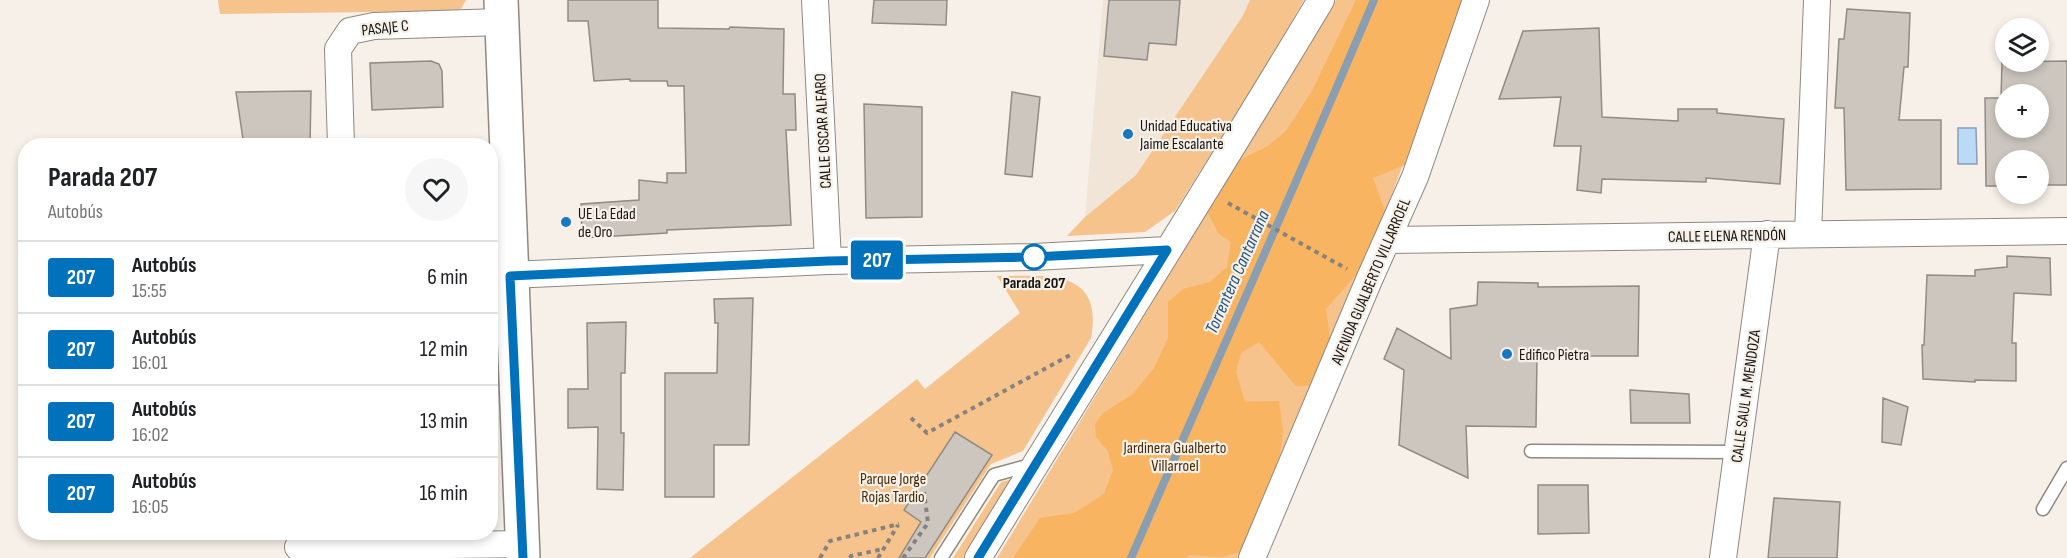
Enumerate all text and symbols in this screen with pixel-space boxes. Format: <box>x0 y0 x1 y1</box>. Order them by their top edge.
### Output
street label: PASAJE C <box>361 17 410 40</box>
map controls <box>1995 18 2049 204</box>
button: layers <box>1995 18 2049 72</box>
street label: CALLE OSCAR ALFARO <box>811 73 836 189</box>
button: + <box>1995 84 2049 138</box>
place label: Unidad Educativa Jaime Escalante <box>1139 117 1232 154</box>
marker: Unidad Educativa Jaime Escalante <box>1121 127 1135 141</box>
button: − <box>1995 150 2049 204</box>
button: heart <box>405 158 468 221</box>
text: Parada 207 <box>48 161 157 194</box>
street label: AVENIDA GUALBERTO VILLARROEL <box>1327 195 1415 369</box>
text: Autobús <box>48 200 103 224</box>
place label: UE La Edad de Oro <box>578 205 636 242</box>
water label: Torrentera Cantarrana <box>1201 207 1274 337</box>
marker: UE La Edad de Oro <box>559 215 573 229</box>
street label: CALLE ELENA RENDÓN <box>1668 226 1786 247</box>
line badge: 207 <box>842 240 912 280</box>
marker: Parada 207 <box>1021 244 1047 270</box>
text: 207 <box>863 248 891 273</box>
text: Autobús <box>132 252 196 279</box>
text: 6 min <box>427 264 468 291</box>
text: 207 <box>67 265 95 290</box>
place label: Parada 207 <box>1003 274 1065 293</box>
text: 15:55 <box>132 279 167 303</box>
text: Autobús <box>132 324 196 351</box>
street label: CALLE SAUL M. MENDOZA <box>1728 328 1765 464</box>
text: 12 min <box>420 336 468 363</box>
text: 207 <box>67 337 95 362</box>
place label: Edifico Pietra <box>1519 346 1589 365</box>
marker: Edifico Pietra <box>1500 347 1514 361</box>
text: 16:01 <box>132 351 167 375</box>
text: Autobús <box>132 396 196 423</box>
text: 13 min <box>420 408 468 435</box>
text: 207 <box>67 409 95 434</box>
text: 16:02 <box>132 423 169 447</box>
park label: Jardinera Gualberto Villarroel <box>1123 439 1226 476</box>
text: Autobús <box>132 468 196 495</box>
park label: Parque Jorge Rojas Tardio <box>860 470 926 507</box>
text: 16 min <box>420 480 468 507</box>
text: 207 <box>67 481 95 506</box>
text: 16:05 <box>132 495 168 519</box>

